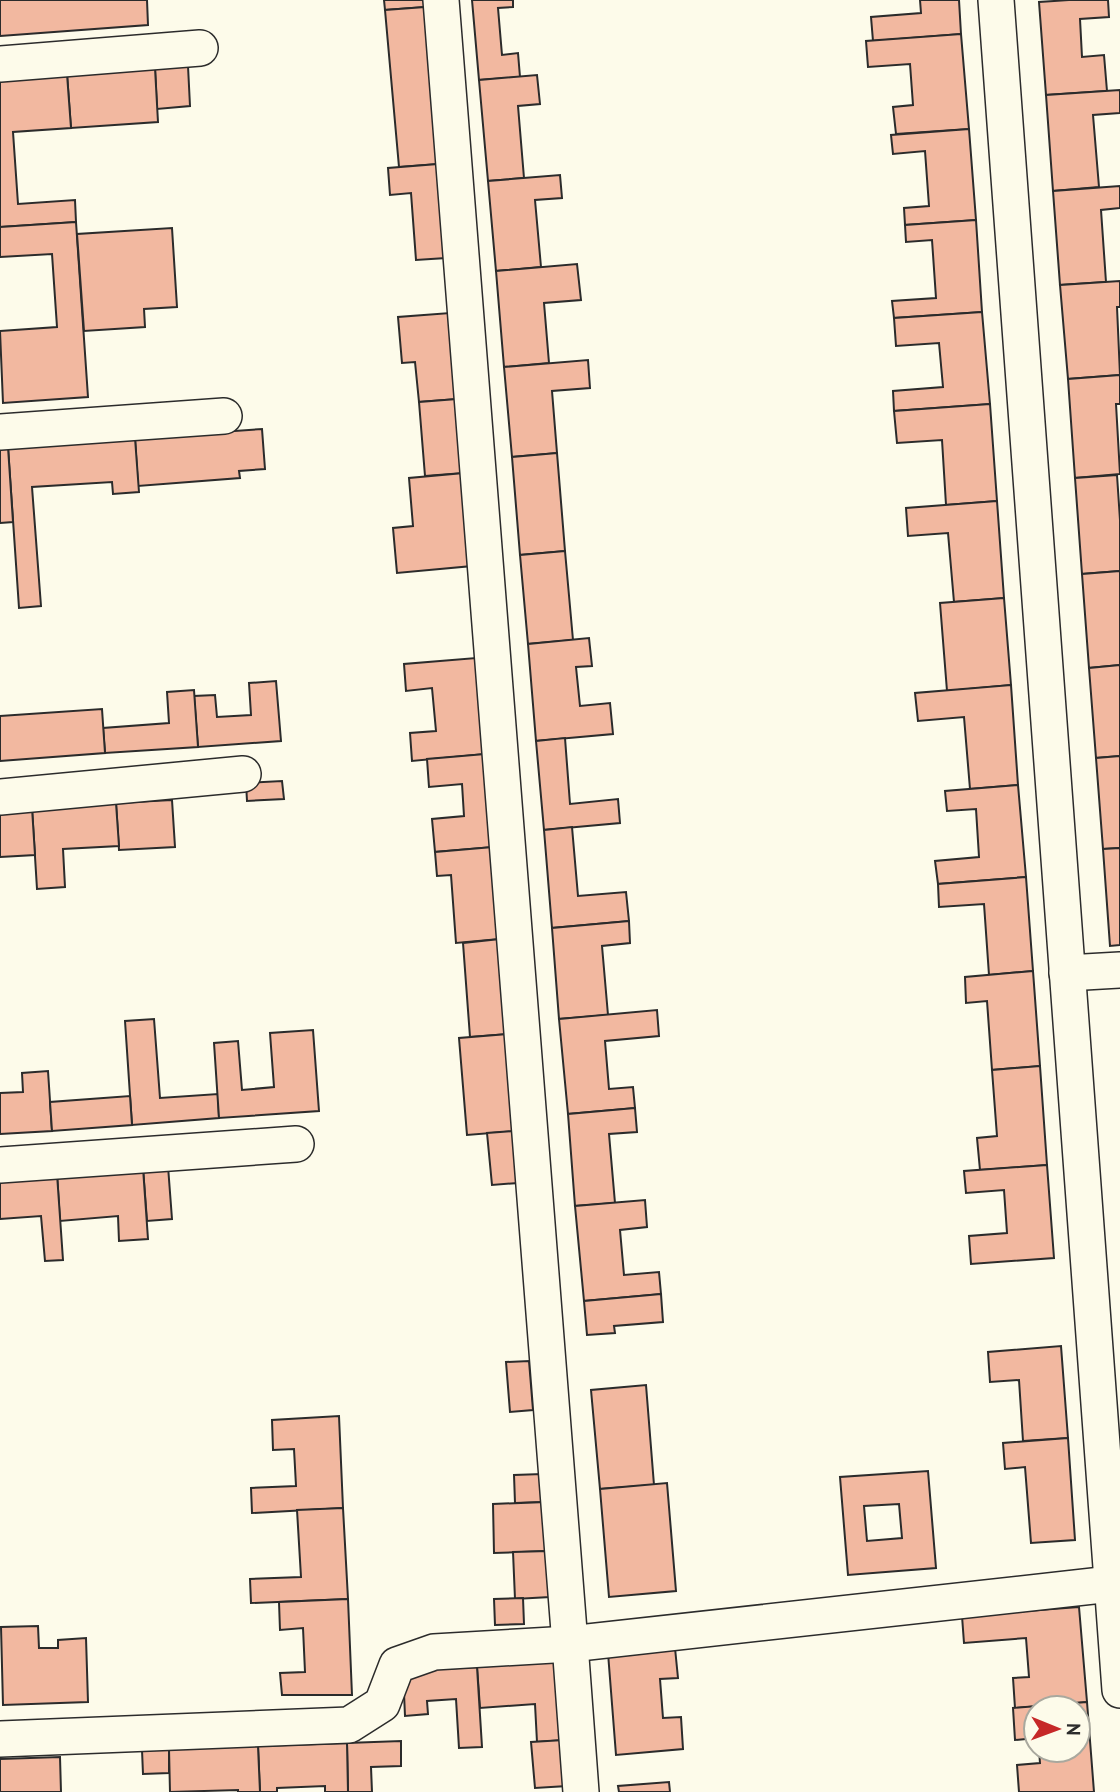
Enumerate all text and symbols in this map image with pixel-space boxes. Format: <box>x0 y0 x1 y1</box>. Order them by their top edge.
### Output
north arrow <box>1022 1694 1092 1764</box>
text: N <box>1062 1723 1086 1736</box>

